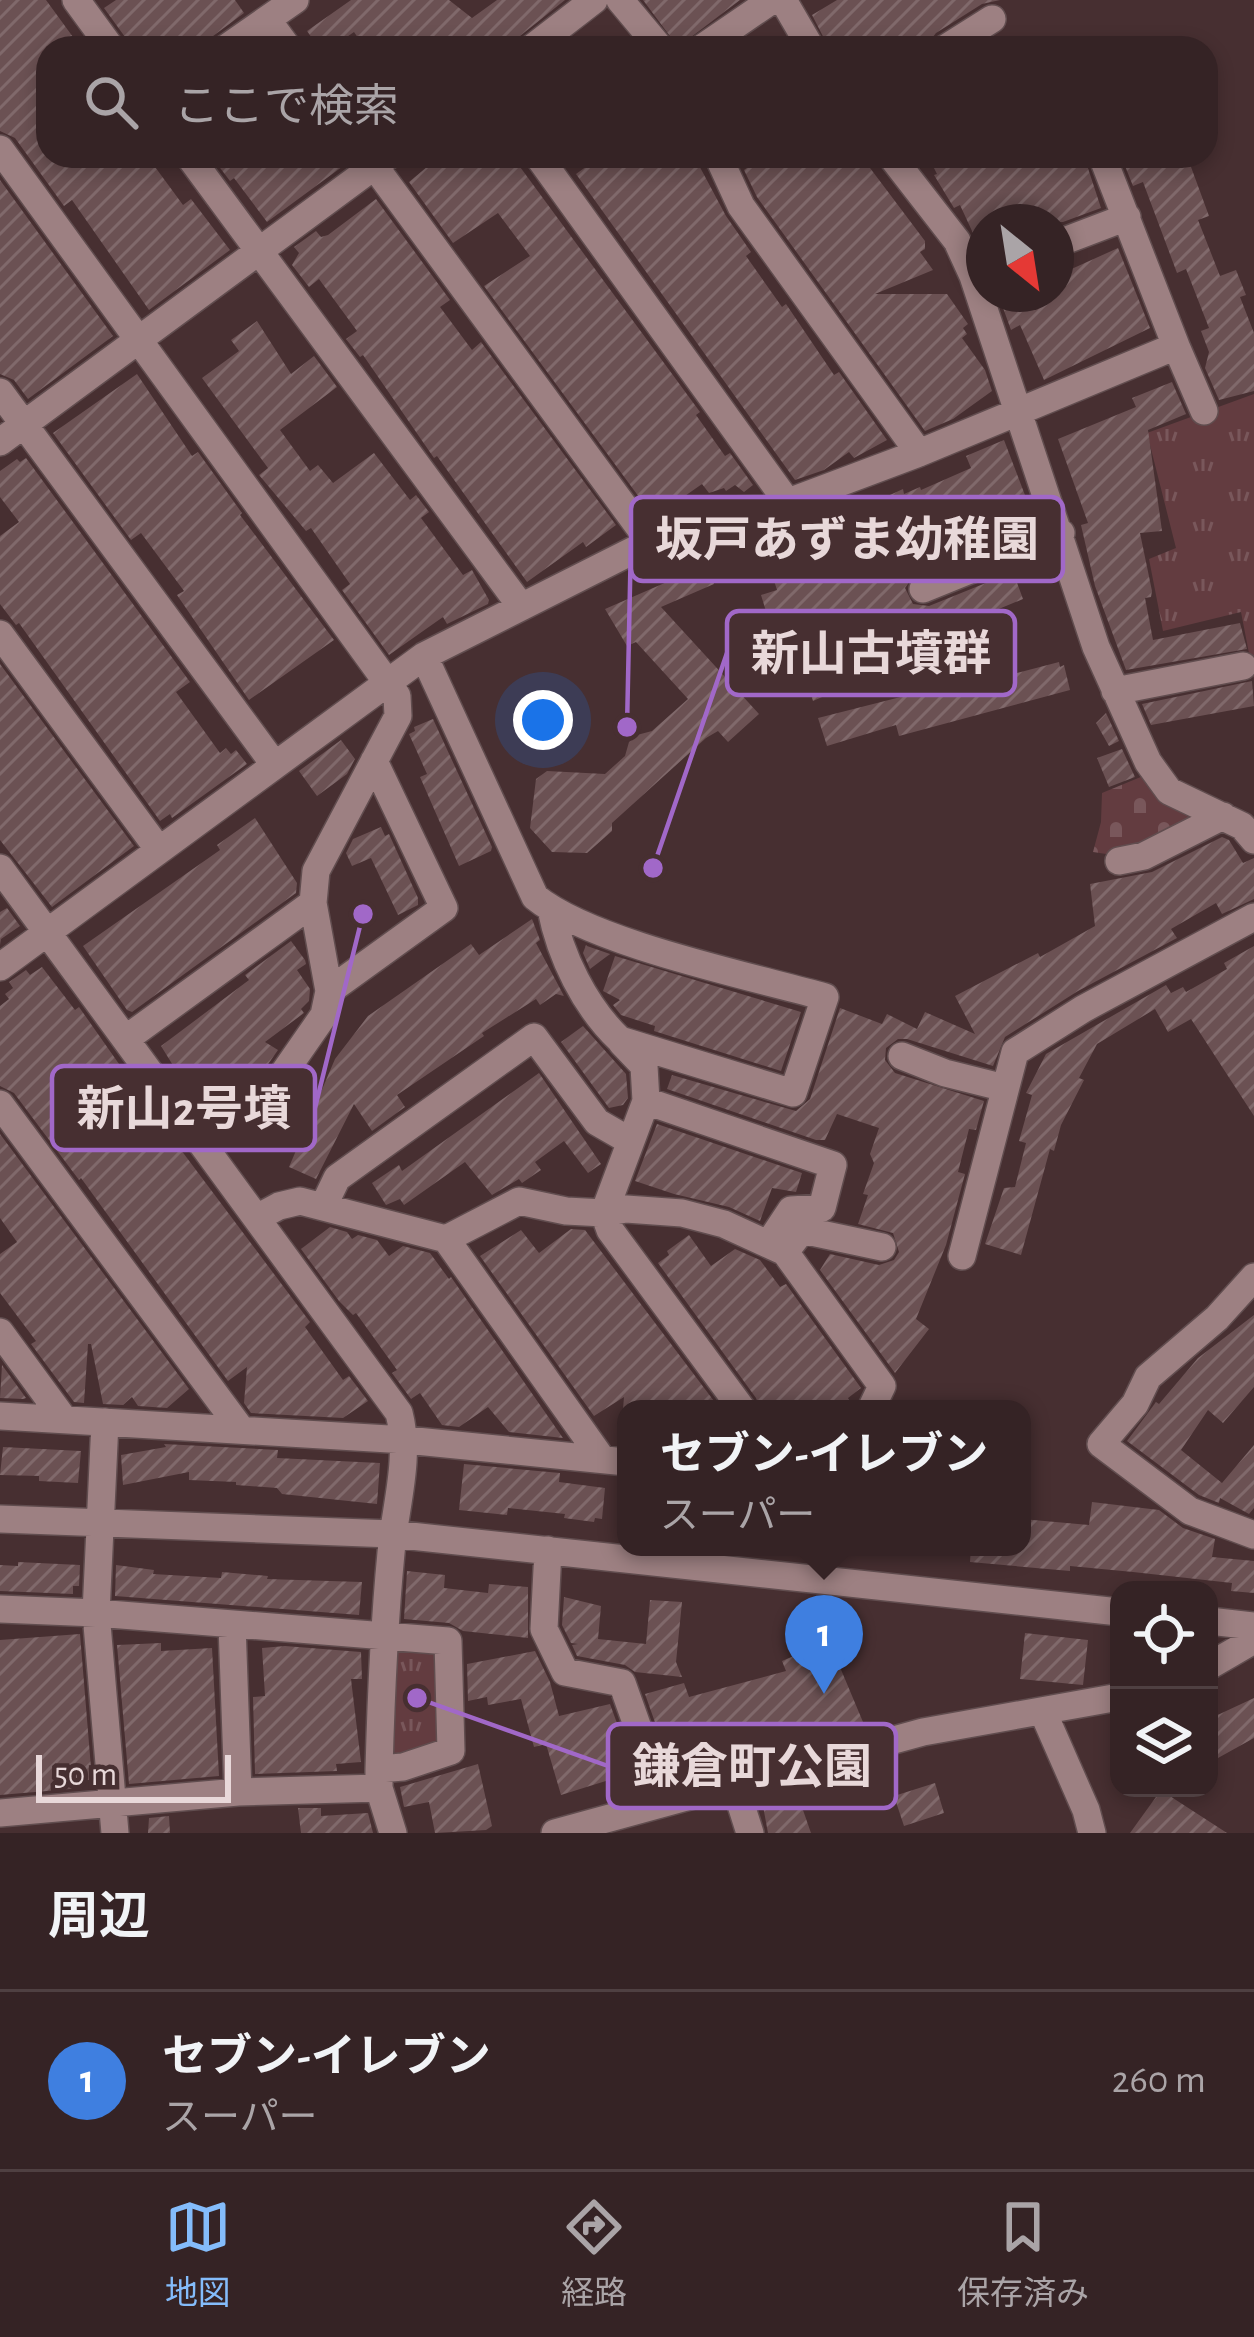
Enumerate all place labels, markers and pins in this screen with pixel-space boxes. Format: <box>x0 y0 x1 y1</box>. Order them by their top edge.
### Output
callout: 坂戸あずま幼稚園 <box>631 497 1063 581</box>
callout: 新山古墳群 <box>727 611 1015 695</box>
callout: 新山2号墳 <box>52 1066 315 1150</box>
pin: 1 <box>785 1595 863 1694</box>
callout: 鎌倉町公園 <box>608 1724 896 1808</box>

